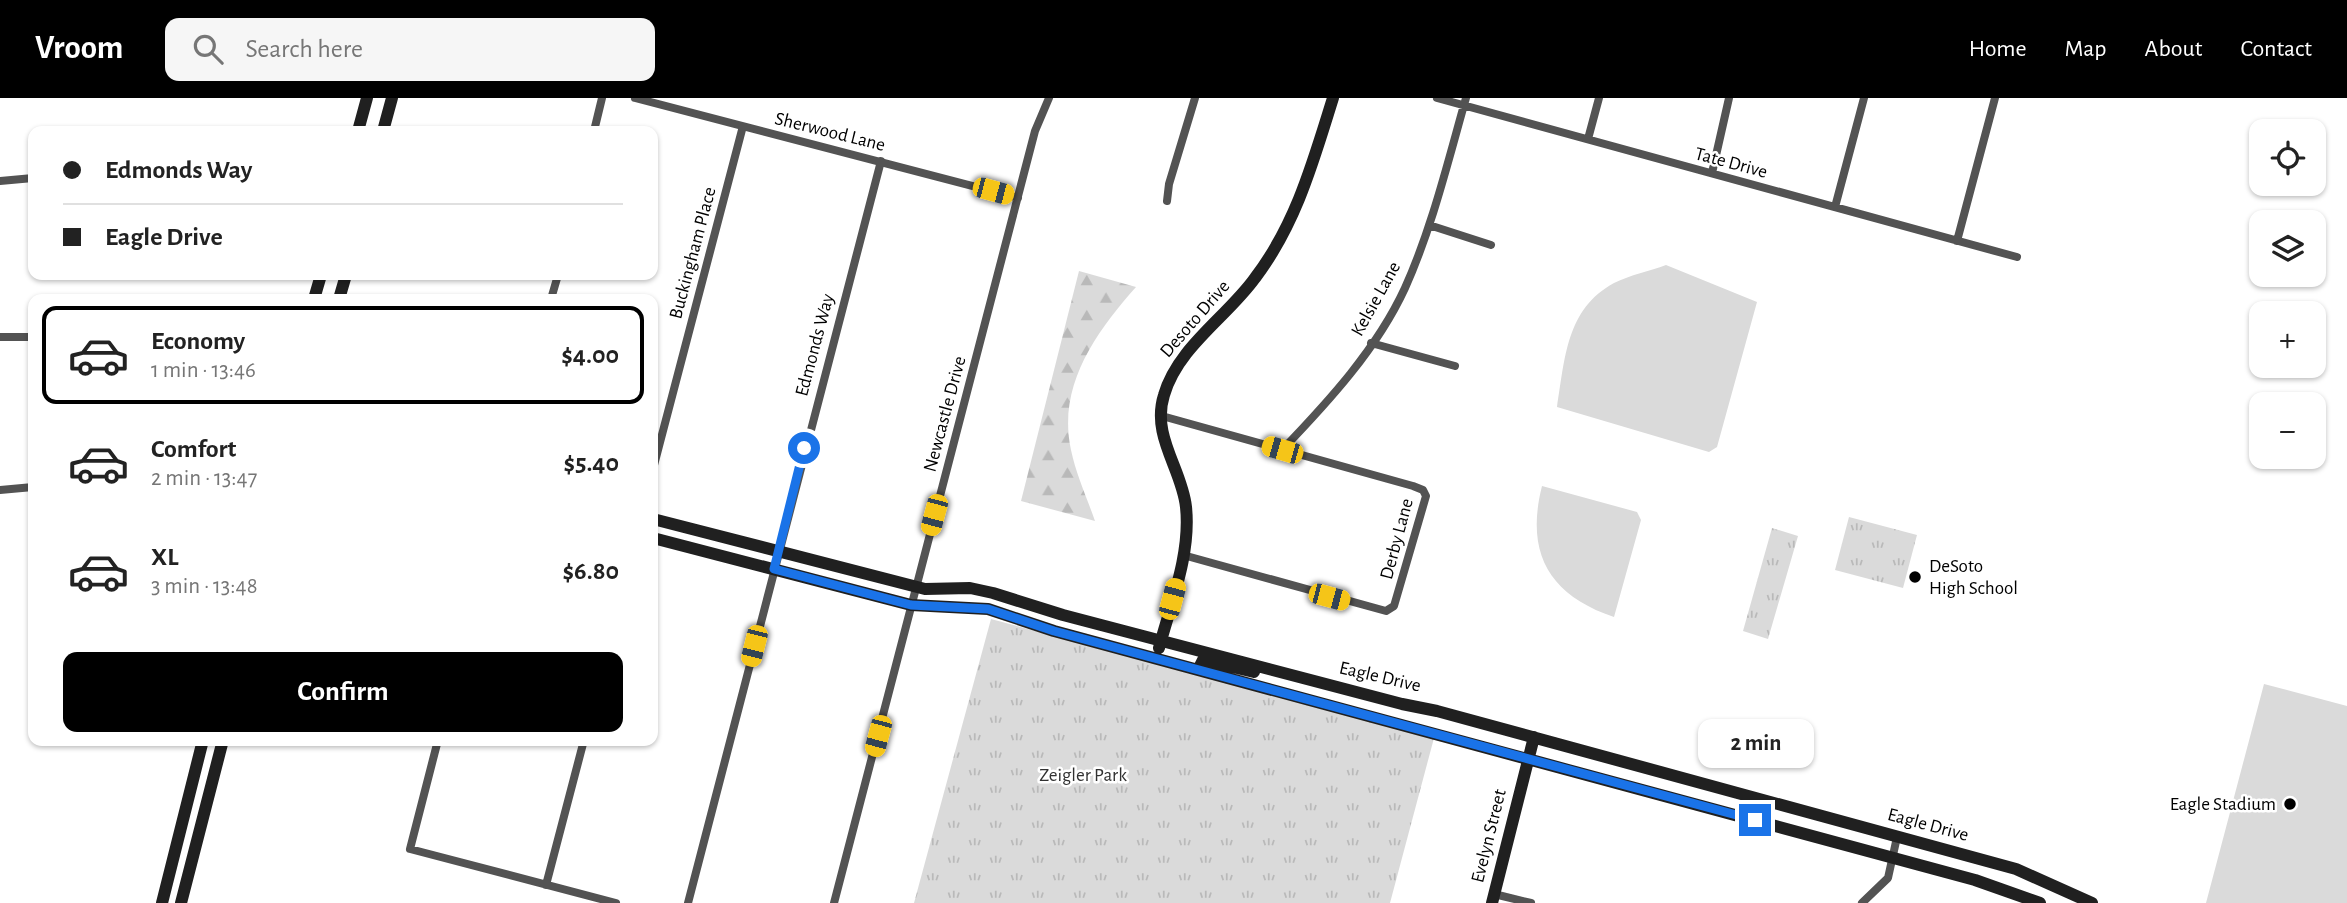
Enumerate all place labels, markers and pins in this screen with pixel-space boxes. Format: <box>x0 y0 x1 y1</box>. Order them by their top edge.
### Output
place label: DeSoto High School <box>1929 557 2018 598</box>
marker: DeSoto High School <box>1907 569 1923 585</box>
place label: Eagle Stadium <box>2170 795 2276 814</box>
marker: Eagle Stadium <box>2282 796 2298 812</box>

